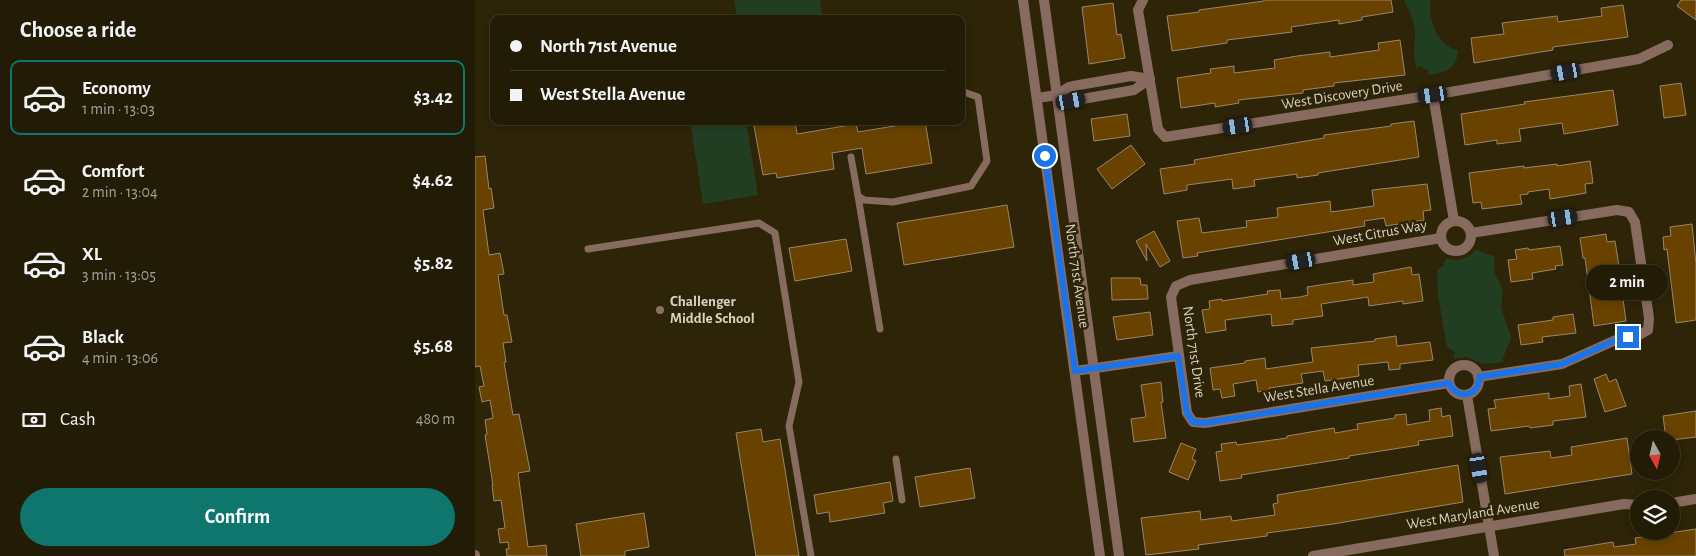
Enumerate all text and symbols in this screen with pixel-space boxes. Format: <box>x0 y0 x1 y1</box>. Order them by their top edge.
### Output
text: Choose a ride <box>20 19 136 41</box>
text: North 71st Avenue <box>540 37 677 56</box>
car <box>1549 62 1582 82</box>
icon: car <box>22 75 67 120</box>
street label: West Discovery Drive <box>1280 78 1404 112</box>
text: Economy <box>82 79 151 98</box>
text: West Stella Avenue <box>540 85 686 104</box>
car <box>1417 85 1448 105</box>
text: $3.42 <box>413 88 453 107</box>
car <box>1054 91 1087 111</box>
text: 1 min · 13:03 <box>82 101 155 117</box>
car <box>1222 116 1253 136</box>
route start <box>1034 145 1056 167</box>
icon: car <box>22 158 67 203</box>
text: Comfort <box>82 162 144 181</box>
text: $4.62 <box>412 171 453 190</box>
text: 2 min · 13:04 <box>82 184 158 200</box>
car <box>1547 208 1578 228</box>
street label: West Citrus Way <box>1332 217 1429 249</box>
street label: North 71st Avenue <box>1062 223 1092 329</box>
icon: car <box>22 241 67 286</box>
text: XL <box>82 245 102 264</box>
car <box>1284 251 1317 271</box>
text: $5.82 <box>414 254 453 273</box>
callout: 2 min <box>1587 264 1669 300</box>
text: 3 min · 13:05 <box>82 267 156 283</box>
text: 2 min <box>1609 274 1645 290</box>
place label: Challenger Middle School <box>670 294 755 326</box>
marker: Challenger Middle School <box>654 304 666 316</box>
street label: North 71st Drive <box>1180 305 1208 399</box>
icon: car <box>22 324 67 369</box>
route end <box>1617 326 1639 348</box>
text: Black <box>82 328 124 347</box>
text: $5.68 <box>413 337 453 356</box>
text: 4 min · 13:06 <box>82 350 158 366</box>
street label: West Stella Avenue <box>1263 373 1375 405</box>
icon: cash <box>20 406 48 434</box>
text: Cash <box>60 410 96 429</box>
text: 480 m <box>416 411 455 427</box>
north arrow <box>1630 430 1680 480</box>
map controls <box>1630 430 1680 540</box>
car <box>1469 452 1488 484</box>
button: Confirm <box>20 488 455 546</box>
button: layers <box>1630 490 1680 540</box>
street label: West Maryland Avenue <box>1405 496 1541 532</box>

